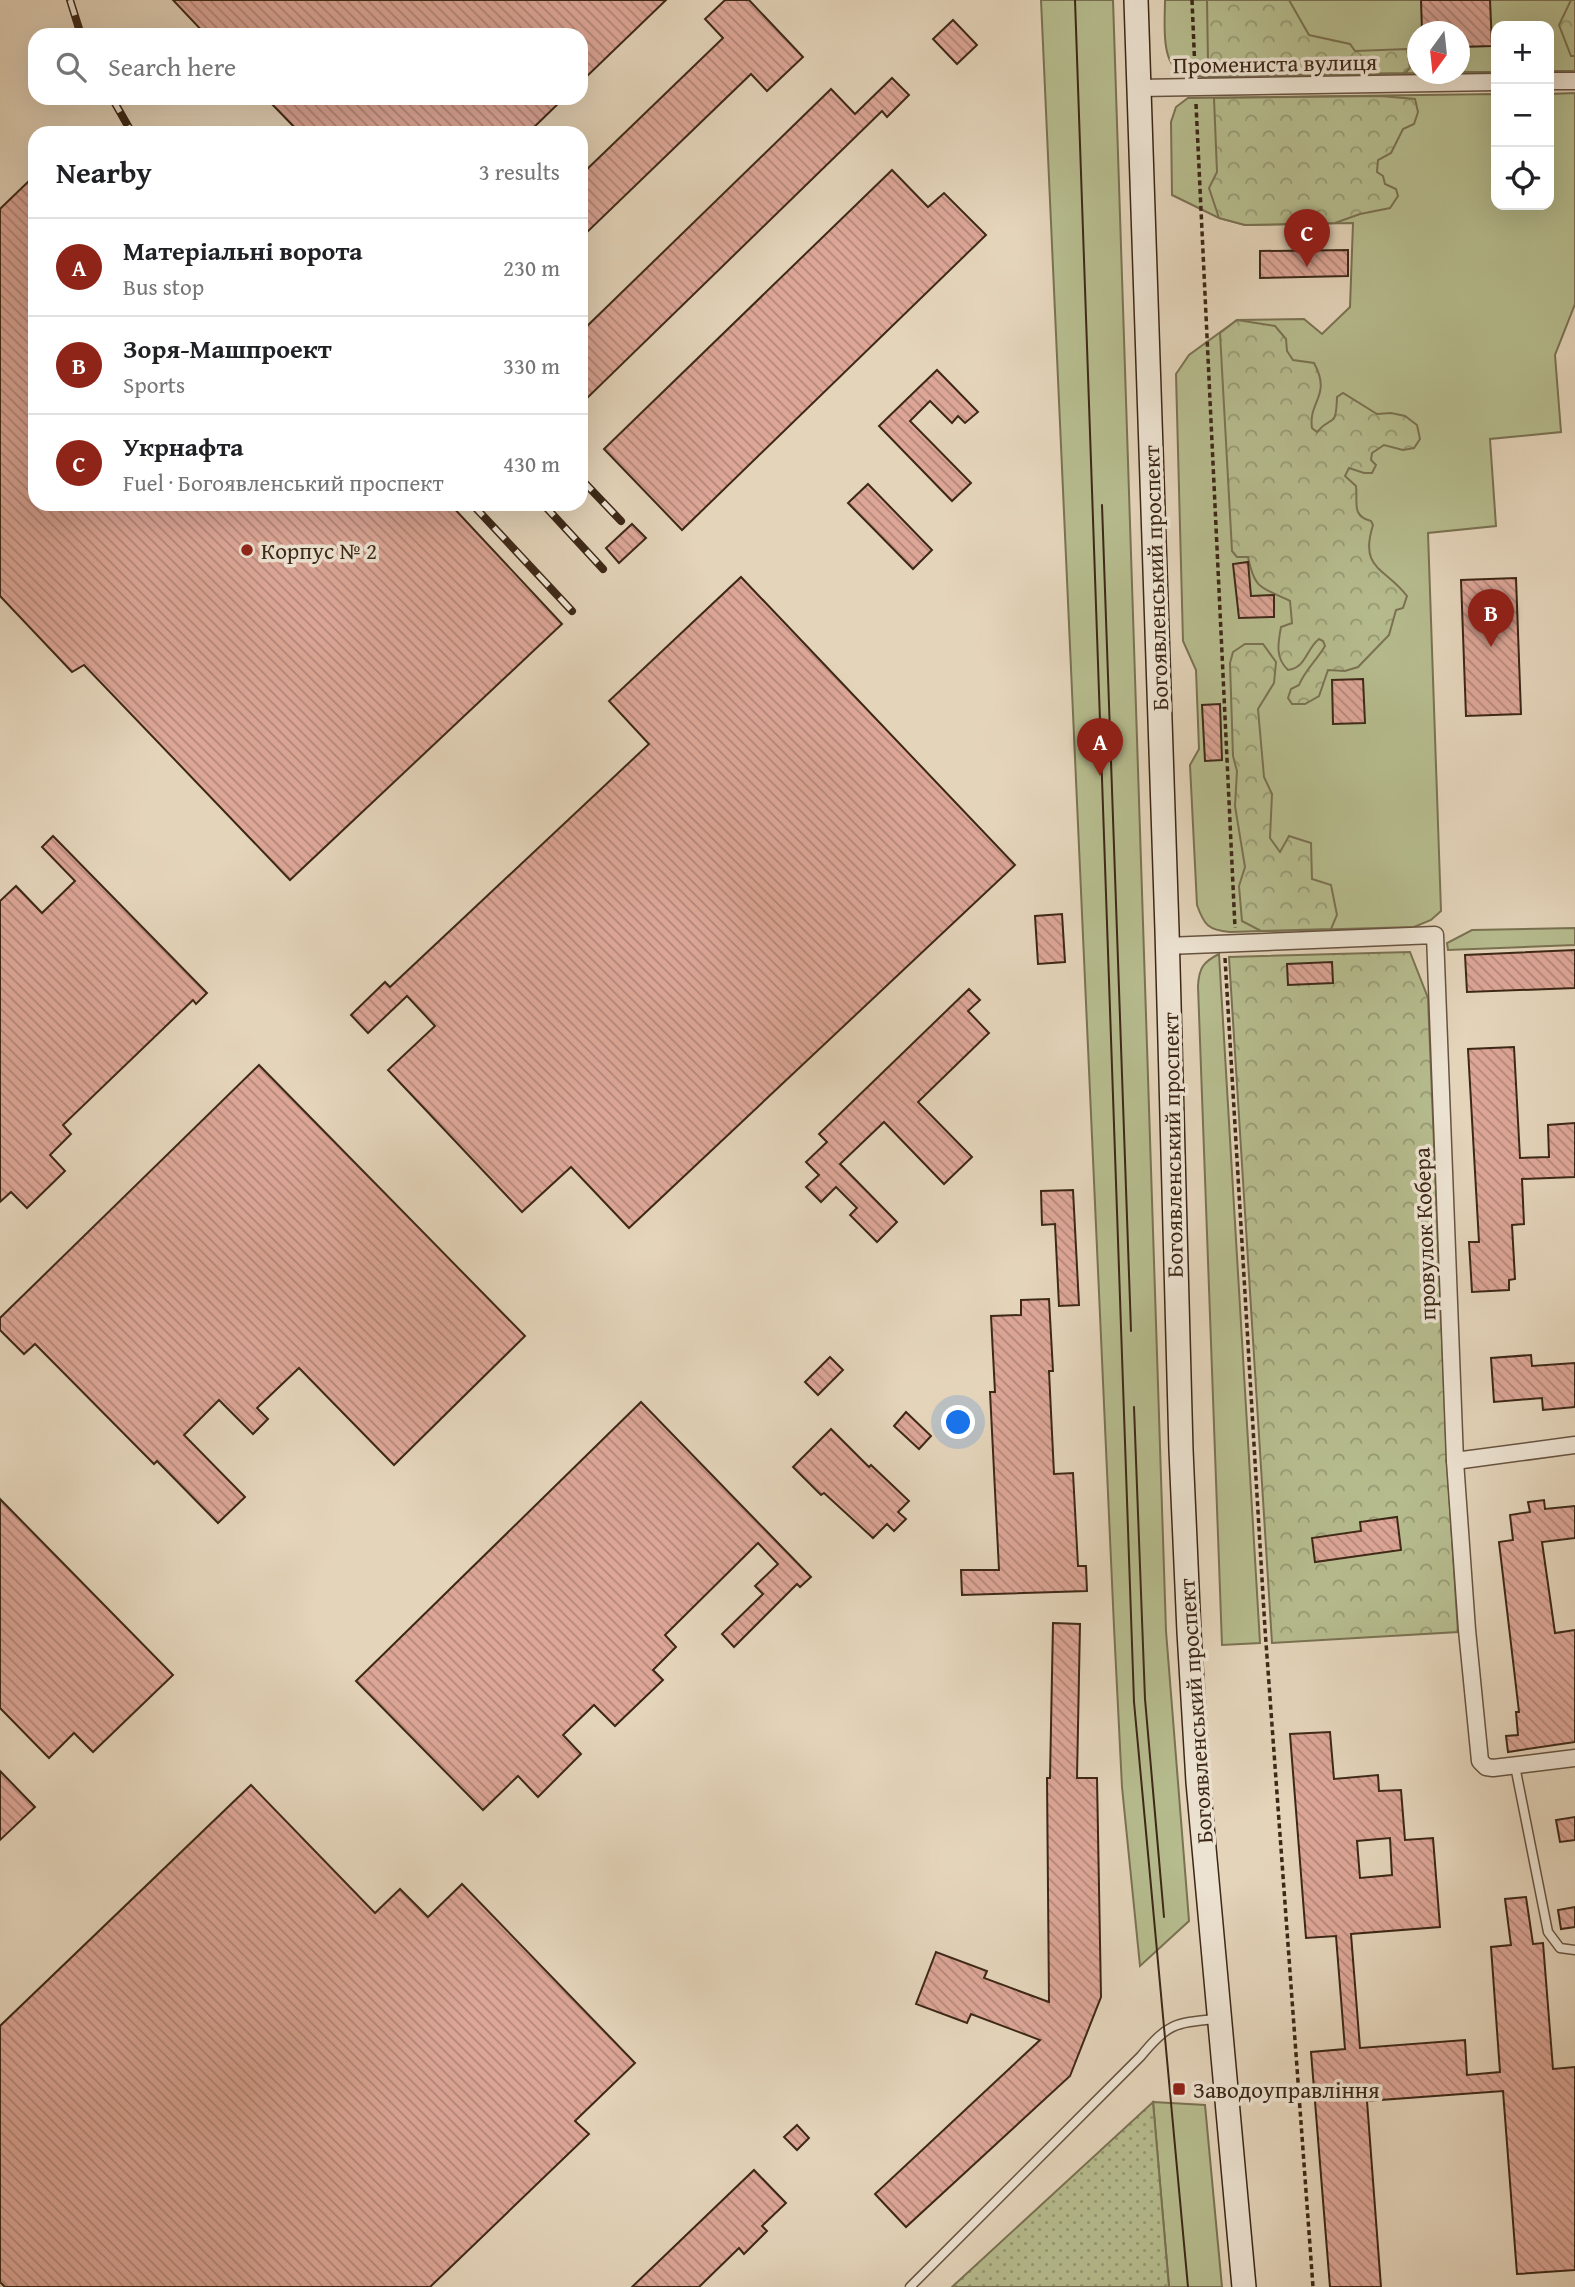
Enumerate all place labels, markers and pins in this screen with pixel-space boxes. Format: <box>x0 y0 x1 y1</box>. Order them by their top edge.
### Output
pin: C <box>1284 209 1330 267</box>
place label: Корпус № 2 <box>261 534 377 567</box>
marker: Корпус № 2 <box>239 542 255 558</box>
pin: B <box>1468 589 1514 647</box>
pin: A <box>1077 718 1123 776</box>
place label: Заводоуправління <box>1193 2073 1380 2106</box>
marker: Заводоуправління <box>1171 2081 1187 2097</box>

